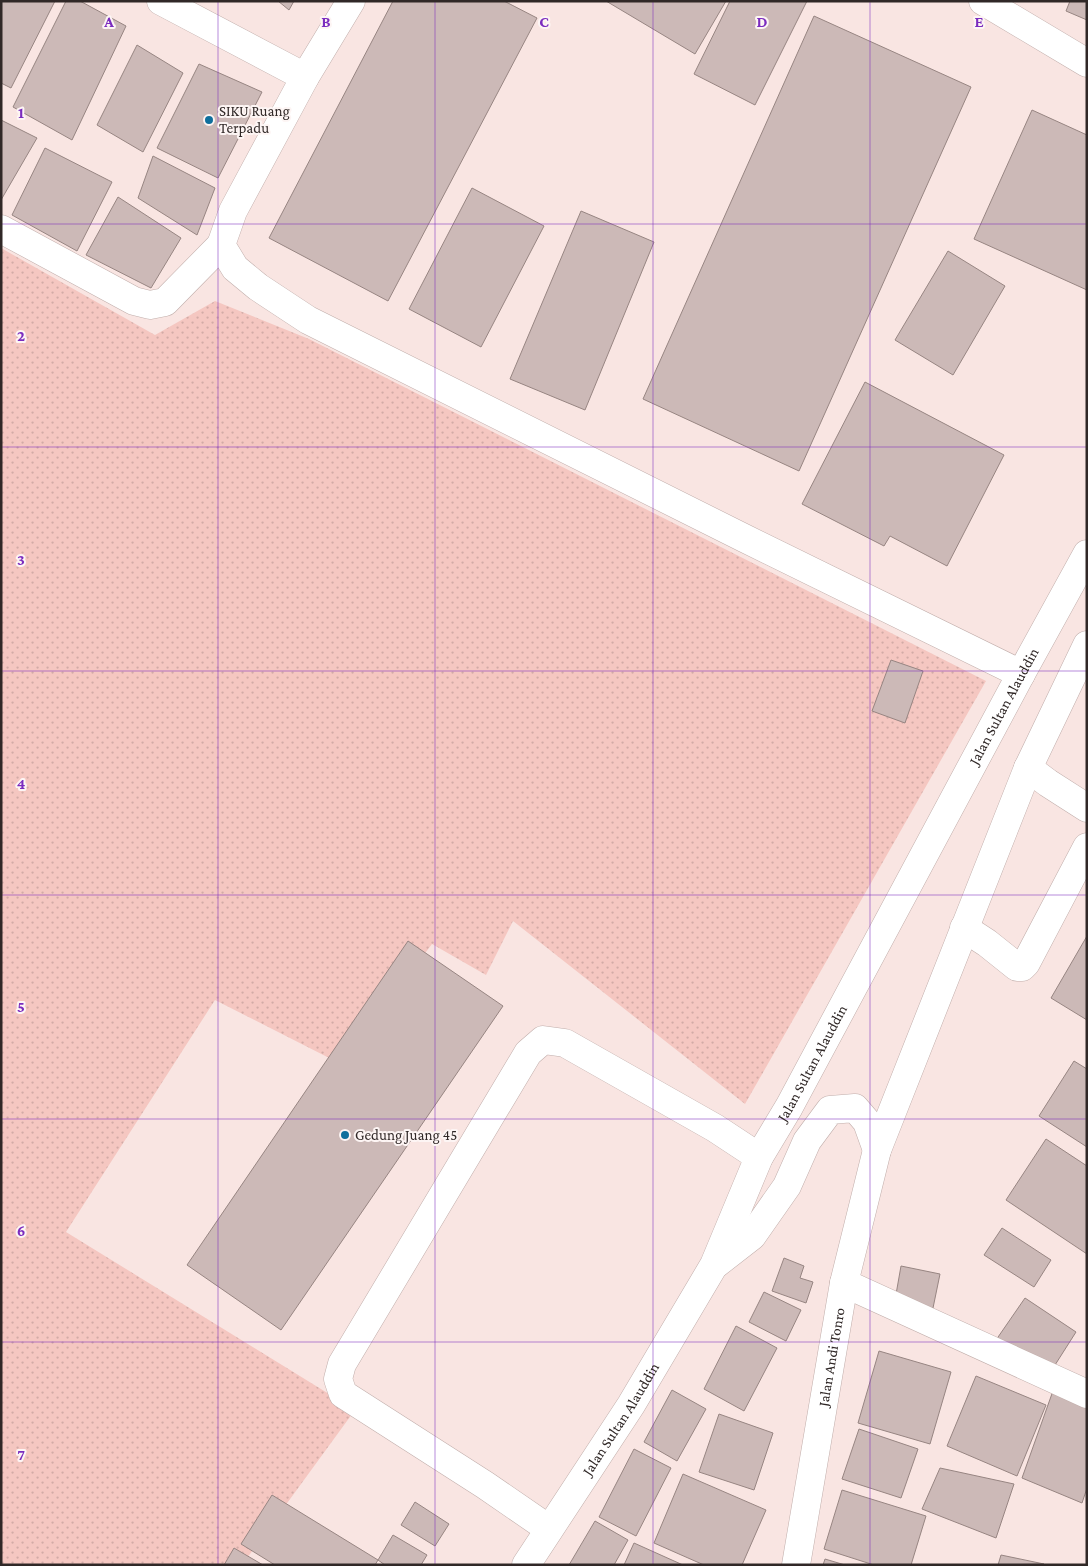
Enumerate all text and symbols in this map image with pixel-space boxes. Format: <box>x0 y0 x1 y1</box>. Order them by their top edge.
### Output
text: A <box>103 13 114 30</box>
text: B <box>321 13 331 30</box>
text: C <box>539 13 549 30</box>
text: D <box>756 13 768 30</box>
text: E <box>974 13 984 30</box>
place label: SIKU Ruang Terpadu <box>219 103 290 137</box>
text: 1 <box>18 104 24 121</box>
marker: SIKU Ruang Terpadu <box>203 114 215 126</box>
text: 2 <box>17 327 25 344</box>
text: 3 <box>17 551 25 568</box>
street label: Jalan Sultan Alauddin <box>965 645 1042 770</box>
text: 4 <box>17 775 26 792</box>
text: 5 <box>17 998 25 1015</box>
street label: Jalan Sultan Alauddin <box>773 1002 850 1127</box>
place label: Gedung Juang 45 <box>355 1127 457 1144</box>
marker: Gedung Juang 45 <box>339 1129 351 1141</box>
text: 6 <box>17 1222 25 1239</box>
street label: Jalan Andi Tonro <box>815 1306 848 1410</box>
street label: Jalan Sultan Alauddin <box>578 1360 662 1481</box>
text: 7 <box>17 1446 25 1463</box>

